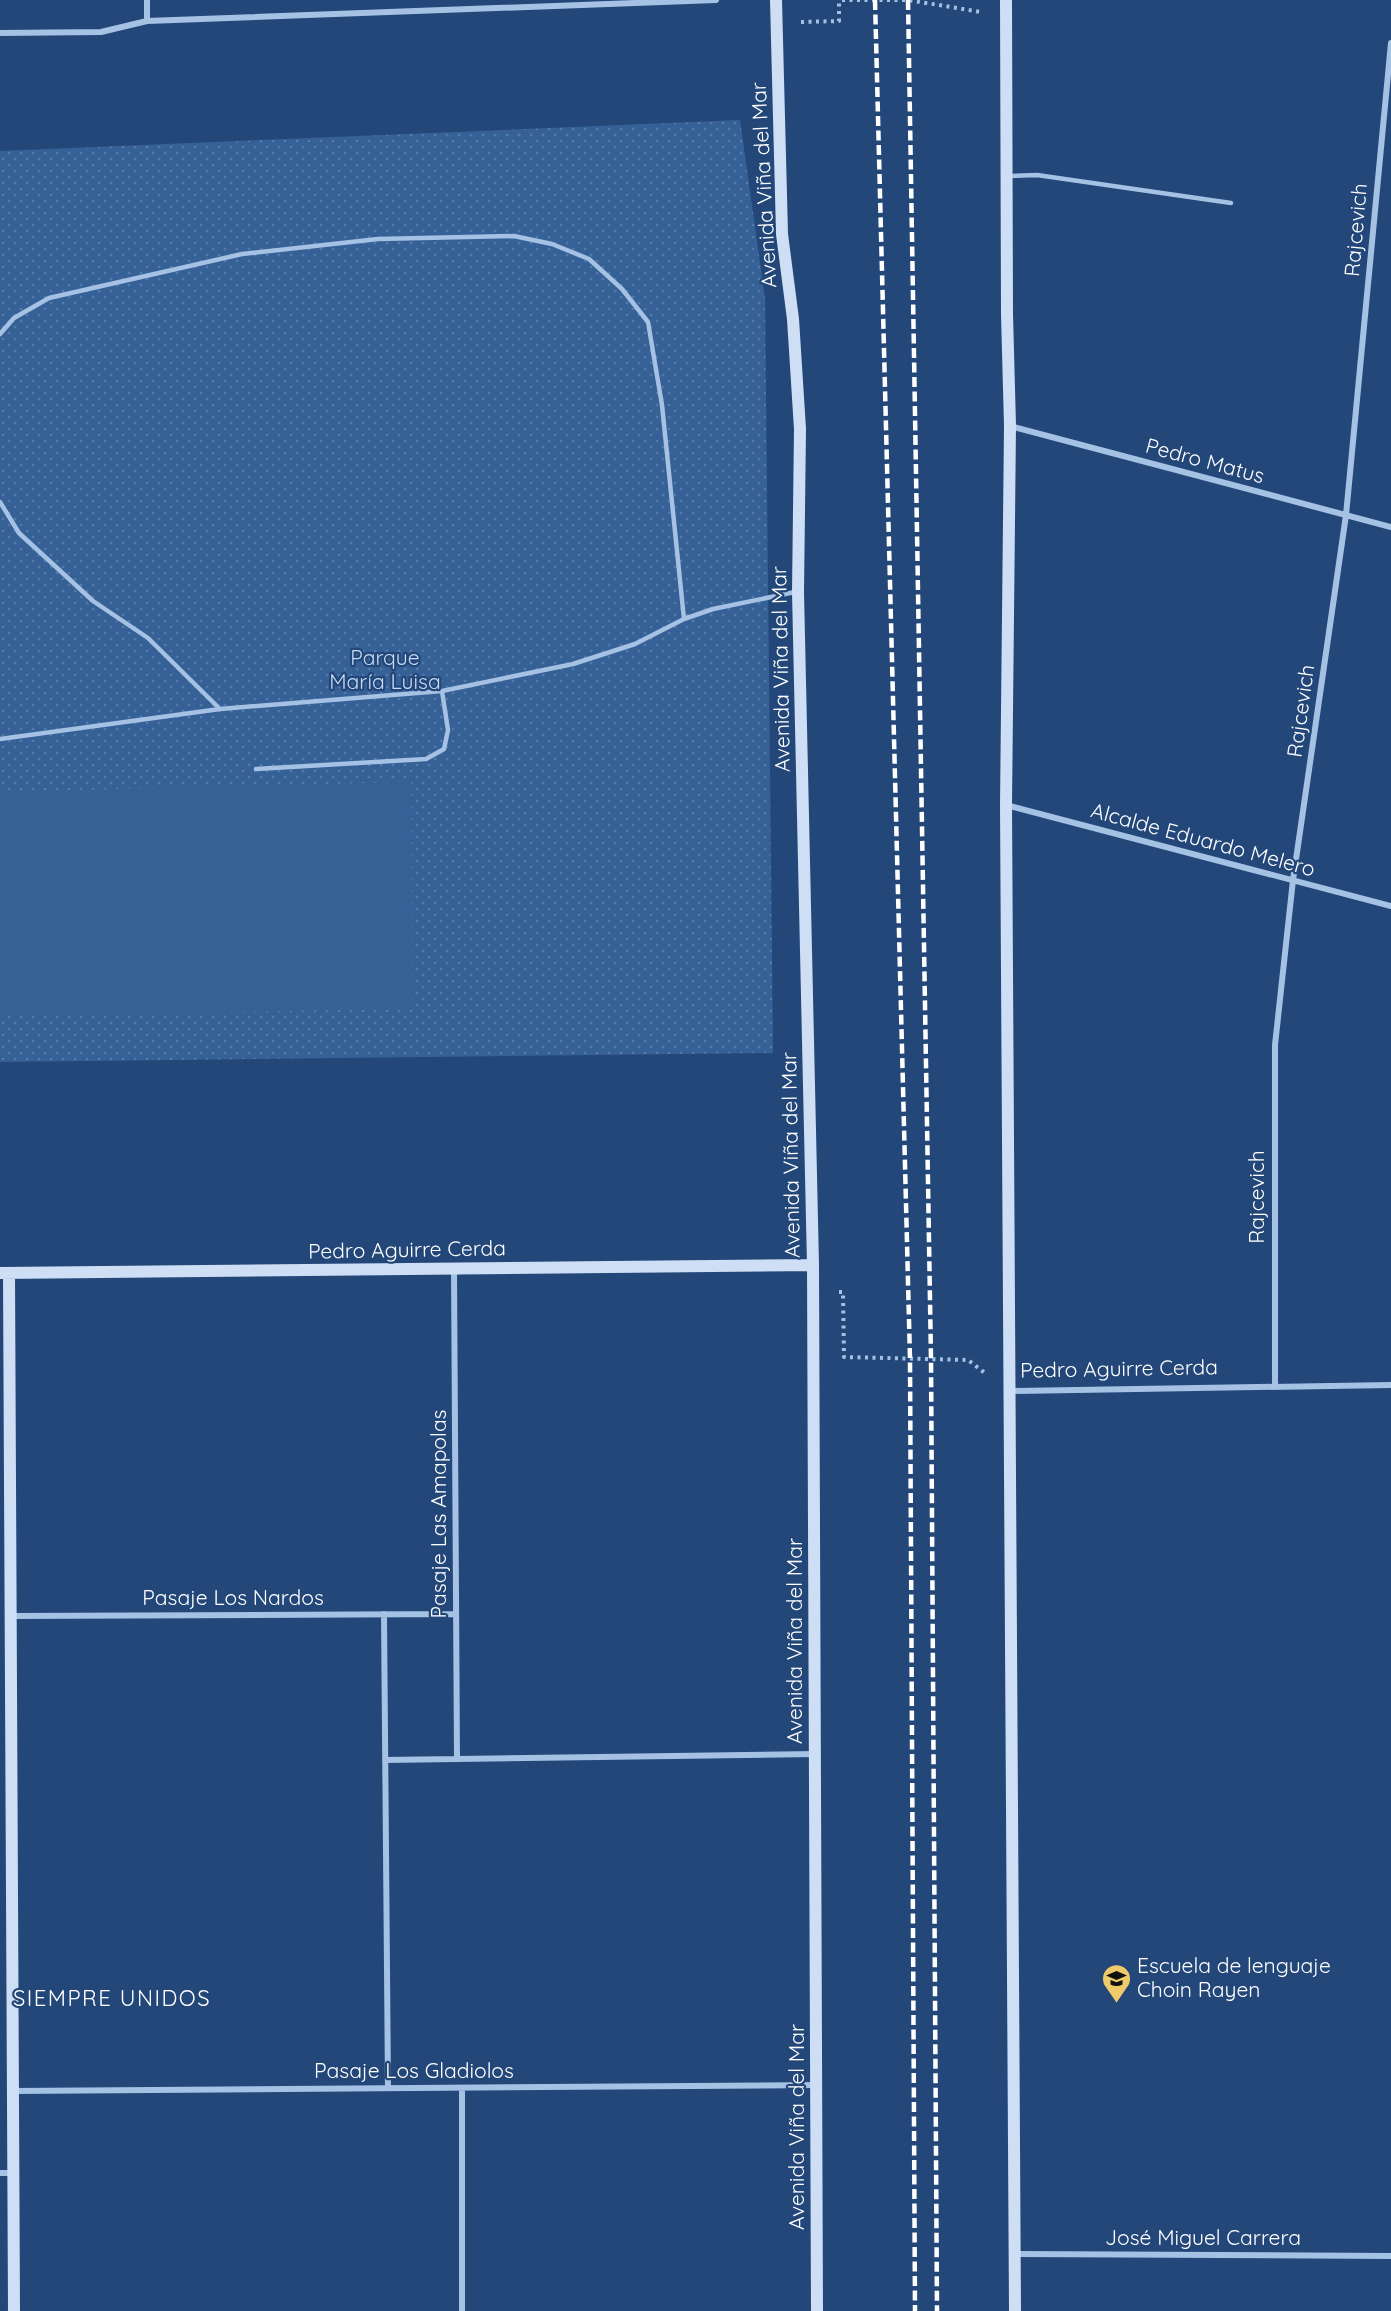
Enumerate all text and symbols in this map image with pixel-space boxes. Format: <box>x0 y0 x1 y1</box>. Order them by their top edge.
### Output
street label: Avenida Viña del Mar <box>745 81 781 289</box>
street label: Rajcevich <box>1338 182 1372 278</box>
street label: Pedro Matus <box>1143 432 1268 488</box>
street label: Avenida Viña del Mar <box>765 566 795 772</box>
park label: Parque María Luisa <box>329 644 441 694</box>
street label: Rajcevich <box>1281 663 1319 759</box>
street label: Alcalde Eduardo Melero <box>1088 797 1318 881</box>
street label: Avenida Viña del Mar <box>775 1052 805 1258</box>
street label: Rajcevich <box>1243 1150 1269 1244</box>
street label: Pedro Aguirre Cerda <box>308 1234 506 1264</box>
street label: Pedro Aguirre Cerda <box>1020 1353 1218 1383</box>
street label: Pasaje Las Amapolas <box>425 1410 451 1618</box>
street label: Avenida Viña del Mar <box>781 1538 807 1744</box>
street label: Pasaje Los Nardos <box>142 1584 324 1610</box>
place label: Escuela de lenguaje Choin Rayen <box>1137 1952 1331 2002</box>
school or university icon: Escuela de lenguaje Choin Rayen <box>1100 1962 1132 2004</box>
district label: SIEMPRE UNIDOS <box>13 1984 211 2012</box>
street label: Avenida Viña del Mar <box>783 2024 809 2230</box>
street label: Pasaje Los Gladiolos <box>314 2057 514 2083</box>
street label: José Miguel Carrera <box>1105 2224 1301 2250</box>

